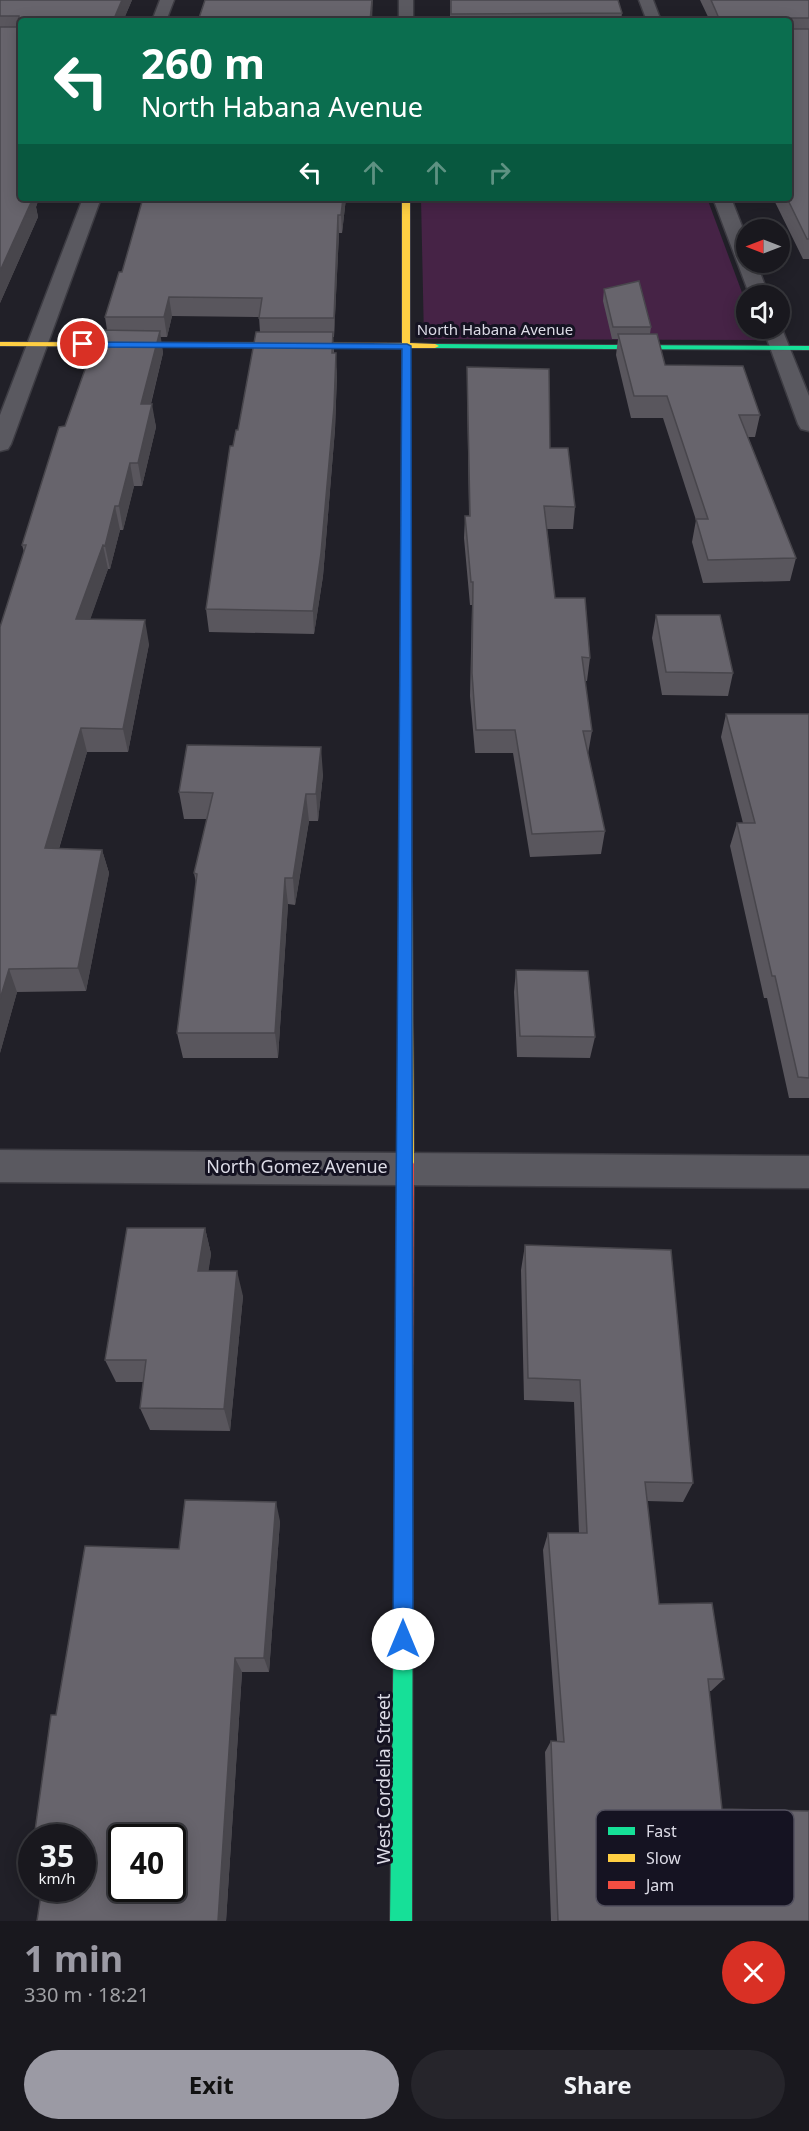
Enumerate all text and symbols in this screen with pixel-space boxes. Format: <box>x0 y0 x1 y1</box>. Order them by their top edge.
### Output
text: 260 m <box>141 34 265 91</box>
icon: left <box>42 42 120 120</box>
text: North Habana Avenue <box>141 88 423 125</box>
icon: left <box>294 156 327 189</box>
icon: ahead <box>357 156 390 189</box>
icon: ahead <box>420 156 453 189</box>
icon: right <box>483 156 516 189</box>
north arrow <box>736 219 790 273</box>
map controls <box>736 219 790 339</box>
button: sound <box>736 285 790 339</box>
pin <box>57 318 108 369</box>
street label: North Habana Avenue <box>417 319 573 339</box>
icon: arrive <box>66 327 99 360</box>
street label: North Gomez Avenue <box>206 1154 388 1178</box>
position arrow <box>371 1607 435 1671</box>
street label: West Cordelia Street <box>371 1693 395 1865</box>
legend <box>596 1810 794 1906</box>
text: Fast <box>646 1820 677 1842</box>
speed limit sign: 40 <box>108 1824 186 1902</box>
text: 35 <box>40 1835 74 1876</box>
text: Slow <box>646 1847 681 1869</box>
text: km/h <box>39 1868 75 1888</box>
text: Jam <box>644 1874 674 1896</box>
text: 1 min <box>24 1934 123 1983</box>
button: close <box>722 1941 785 2004</box>
text: 330 m · 18:21 <box>24 1981 149 2008</box>
button: Exit <box>24 2050 399 2119</box>
button: Share <box>411 2050 785 2119</box>

